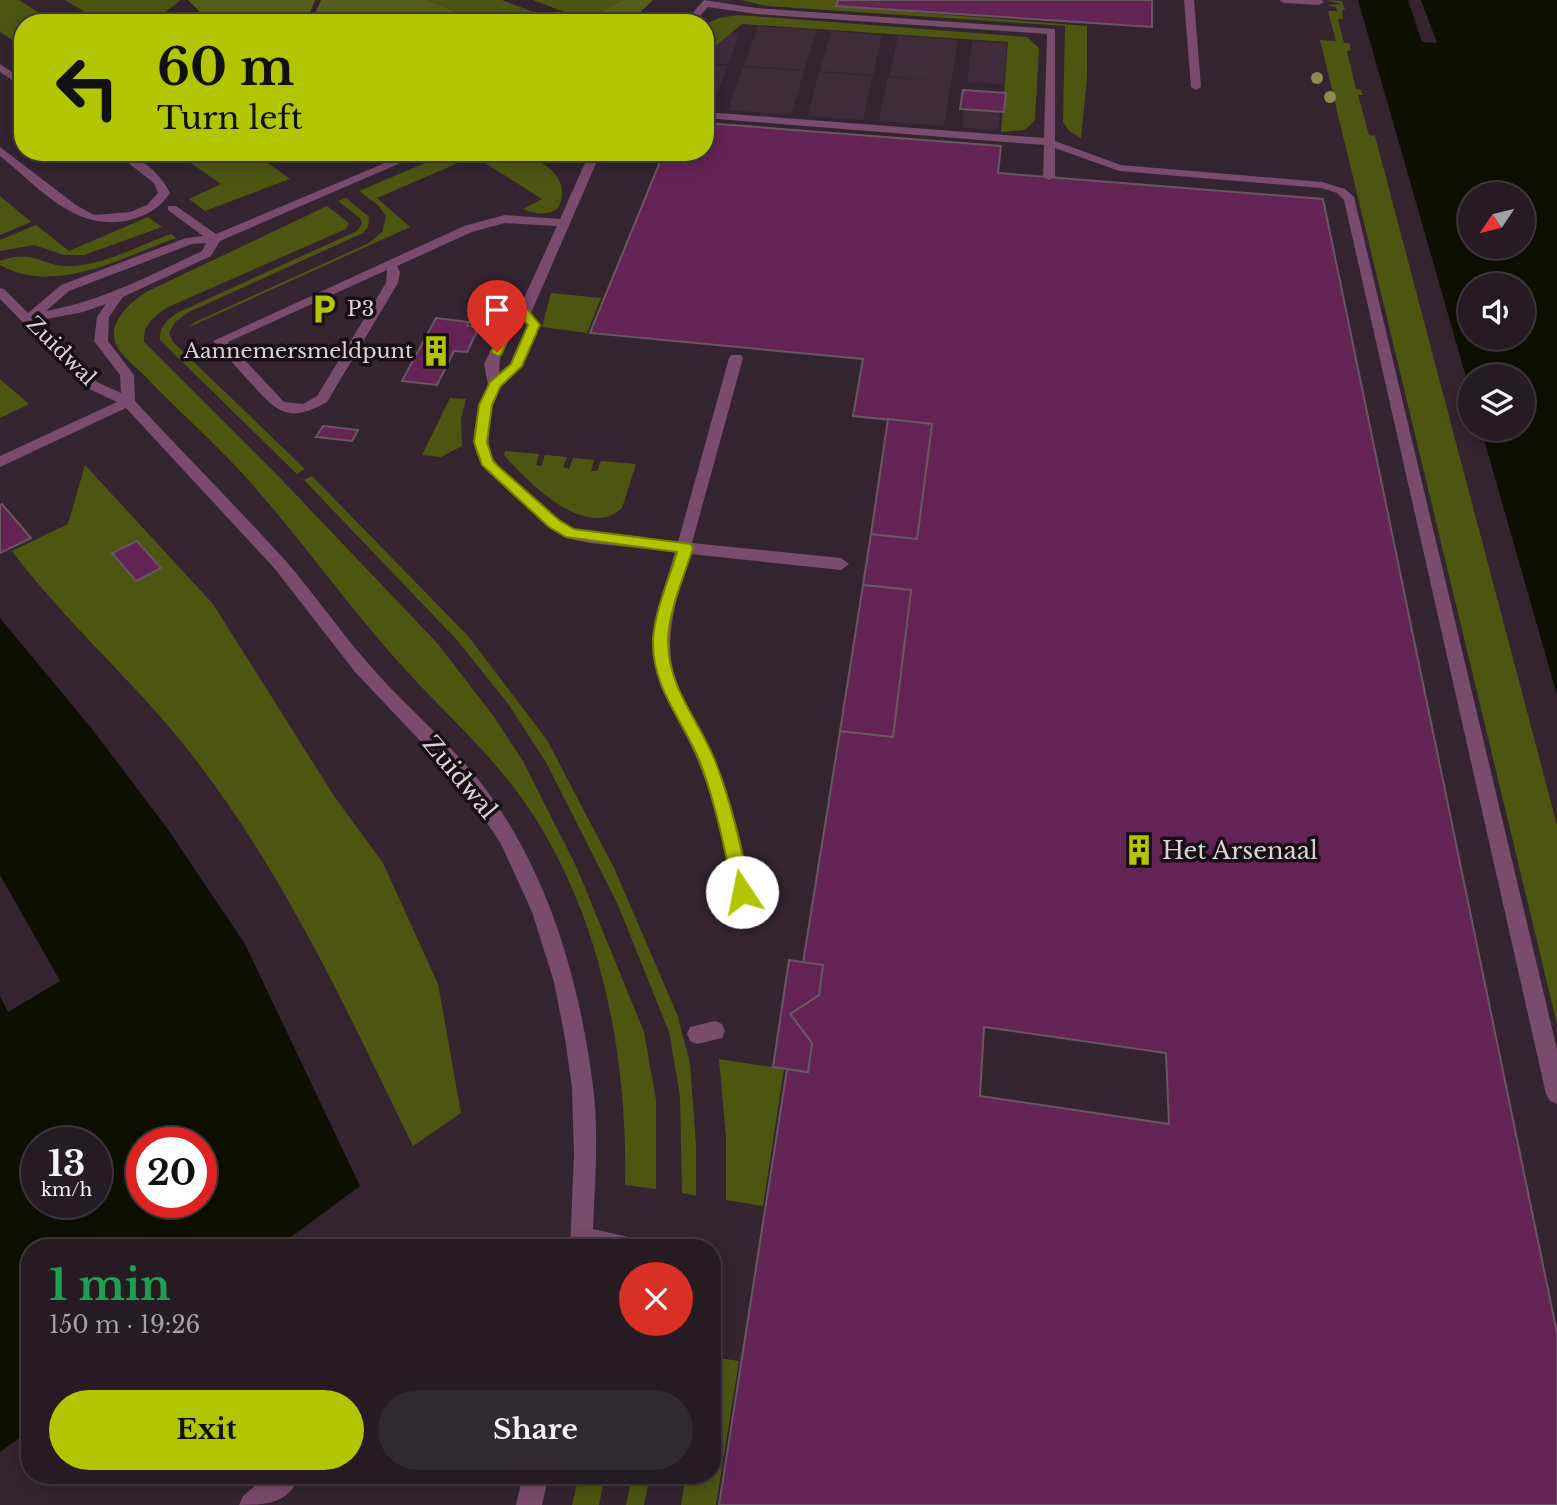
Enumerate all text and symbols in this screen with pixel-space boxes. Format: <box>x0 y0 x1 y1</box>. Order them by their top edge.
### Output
text: 60 m <box>157 37 294 98</box>
icon: left <box>42 42 133 133</box>
text: Turn left <box>157 98 303 138</box>
north arrow <box>1458 182 1535 259</box>
map controls <box>1458 182 1535 441</box>
button: sound <box>1458 273 1535 350</box>
pin <box>467 280 527 352</box>
icon: arrive <box>478 291 516 329</box>
parking icon: P3 <box>307 292 341 326</box>
place label: P3 <box>347 296 374 322</box>
street label: Zuidwal <box>21 311 101 391</box>
building icon: Aannemersmeldpunt <box>419 334 453 368</box>
place label: Aannemersmeldpunt <box>183 338 413 364</box>
button: layers <box>1458 364 1535 441</box>
street label: Zuidwal <box>417 729 503 825</box>
building icon: Het Arsenaal <box>1122 833 1156 867</box>
place label: Het Arsenaal <box>1162 836 1318 865</box>
position arrow <box>705 855 779 929</box>
speed limit sign: 20 <box>126 1127 217 1218</box>
text: 13 <box>48 1142 85 1185</box>
text: km/h <box>41 1179 92 1201</box>
text: 1 min <box>49 1259 171 1311</box>
button: close <box>619 1262 693 1336</box>
text: 150 m · 19:26 <box>49 1311 200 1339</box>
button: Exit <box>49 1390 364 1470</box>
button: Share <box>378 1390 693 1470</box>

